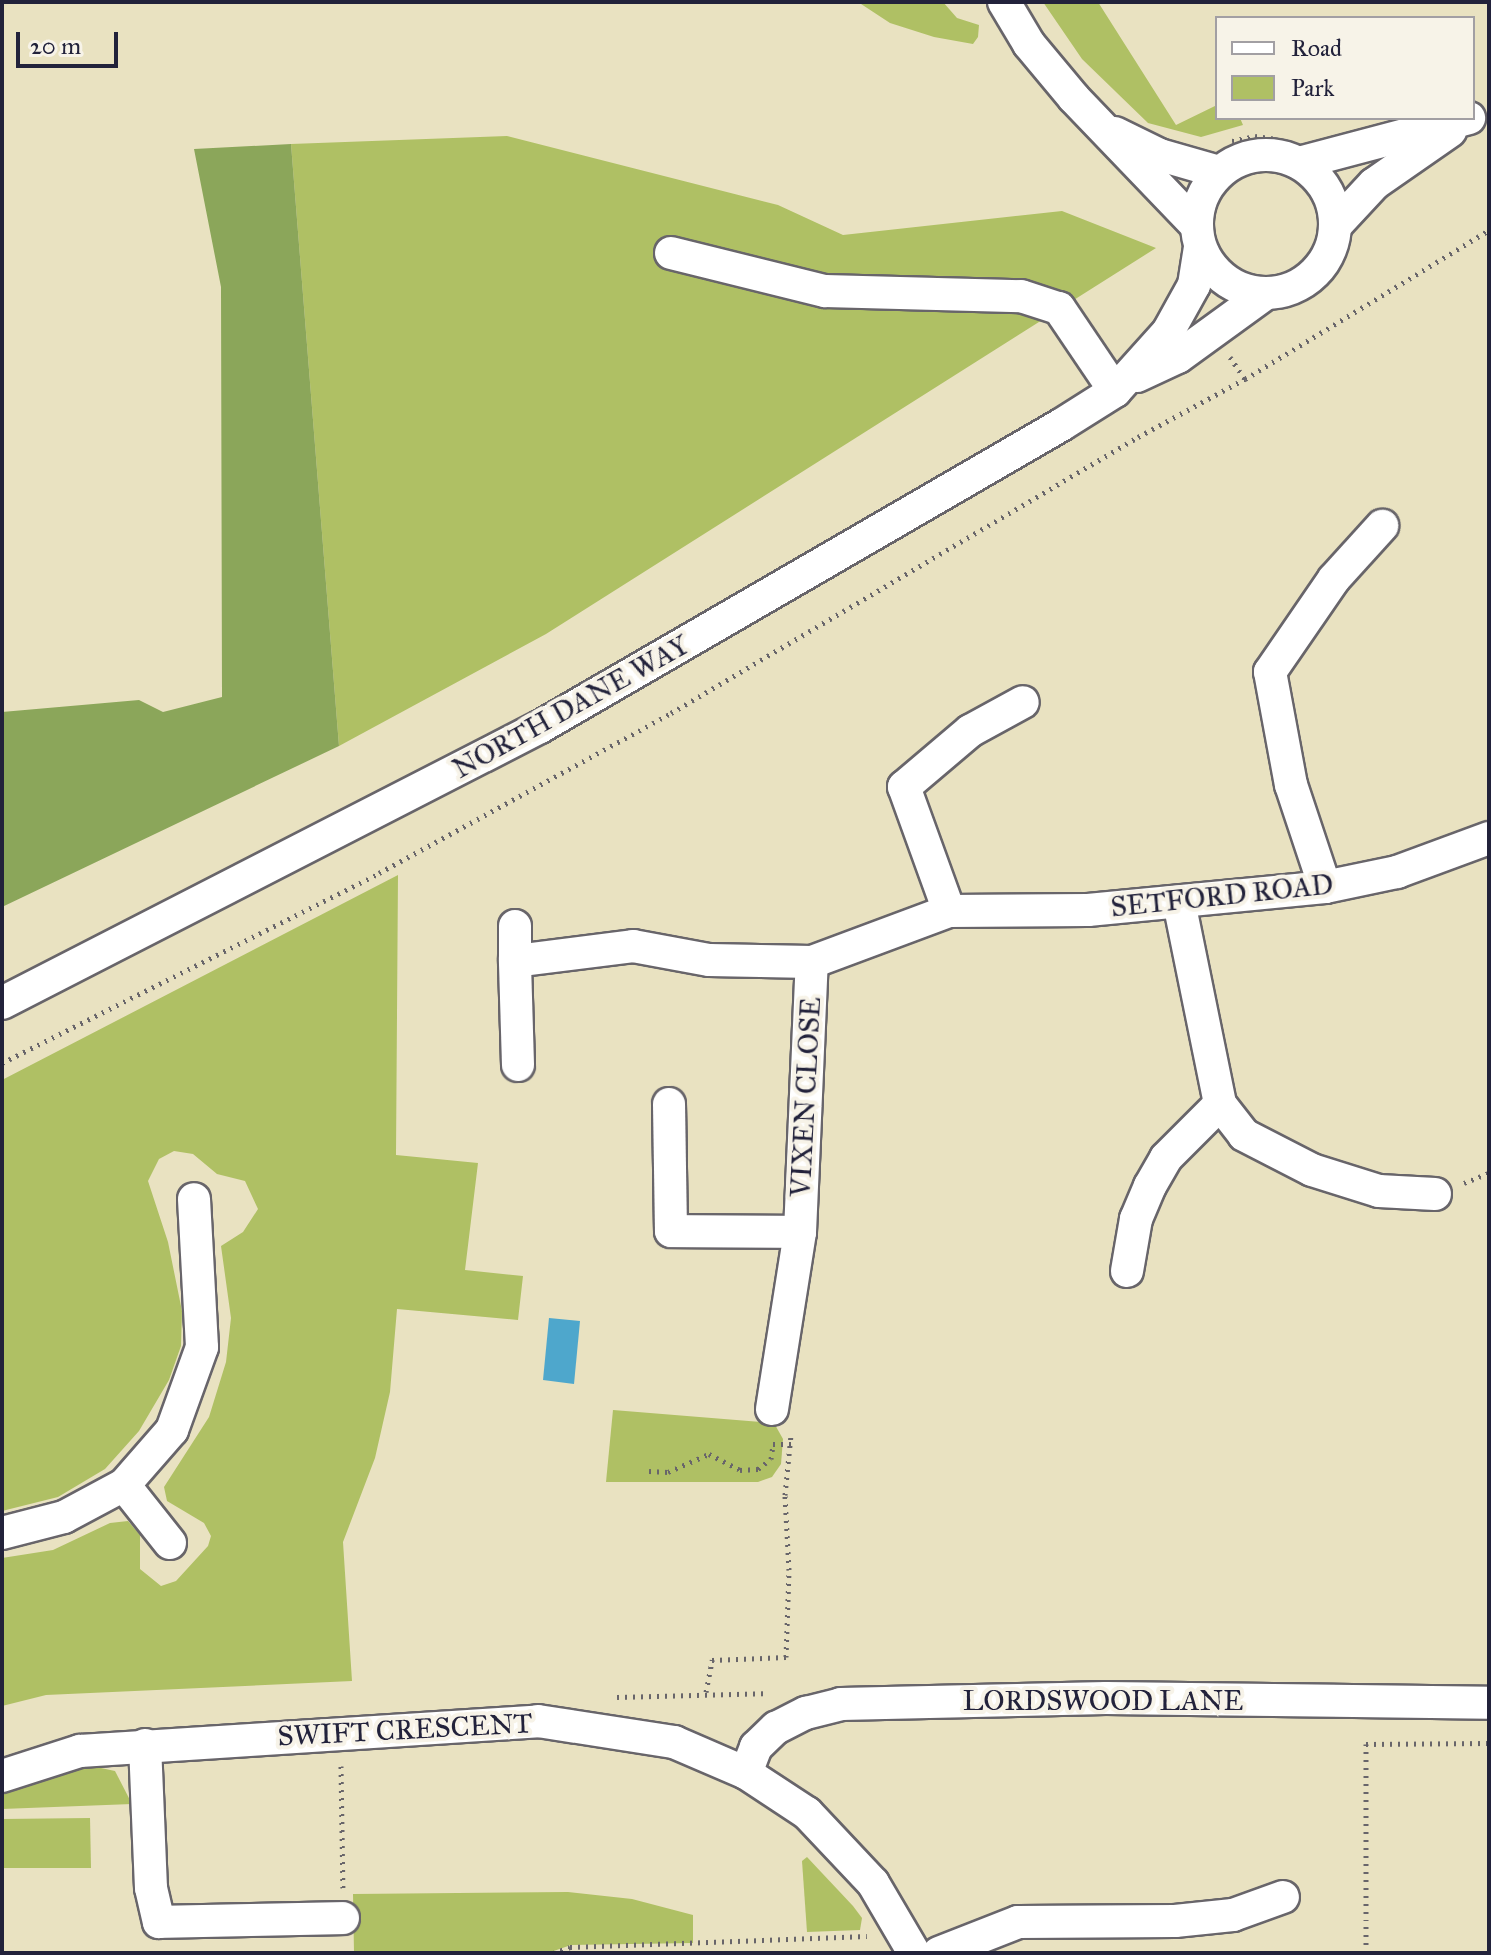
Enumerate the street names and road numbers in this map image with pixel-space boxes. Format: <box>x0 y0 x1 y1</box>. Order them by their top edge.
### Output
street label: NORTH DANE WAY <box>447 628 695 786</box>
street label: SETFORD ROAD <box>1109 868 1335 924</box>
street label: VIXEN CLOSE <box>784 996 828 1198</box>
street label: LORDSWOOD LANE <box>963 1684 1243 1718</box>
street label: SWIFT CRESCENT <box>277 1707 533 1753</box>

